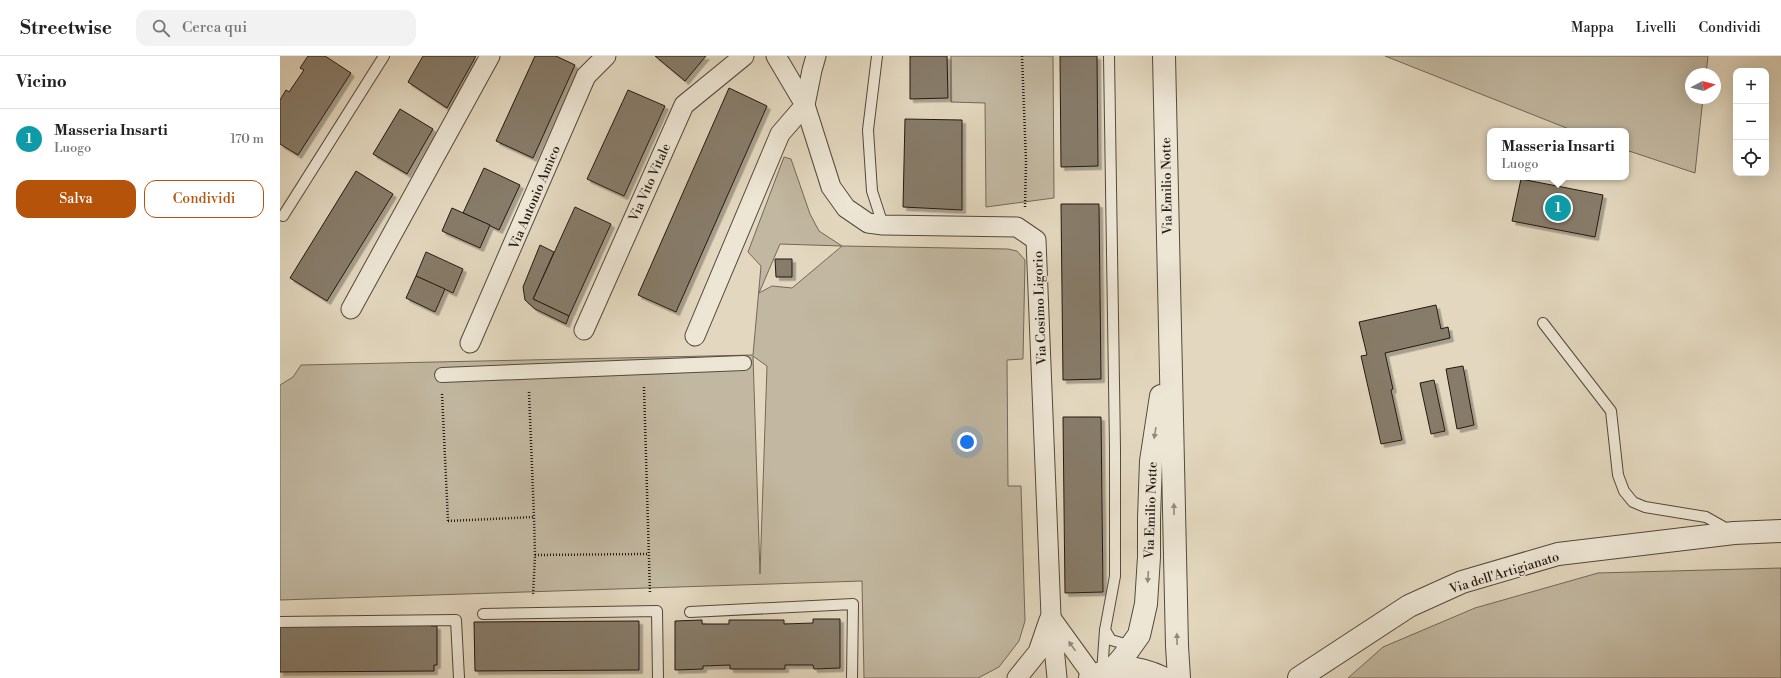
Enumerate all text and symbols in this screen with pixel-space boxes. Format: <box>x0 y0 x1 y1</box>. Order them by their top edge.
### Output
search box <box>136 10 416 46</box>
text: Streetwise <box>20 16 112 40</box>
icon: search <box>150 17 172 39</box>
text: Cerca qui <box>182 18 247 37</box>
text: Mappa <box>1571 19 1614 37</box>
text: Livelli <box>1636 19 1676 37</box>
text: Condividi <box>1698 19 1761 37</box>
north arrow <box>1685 68 1721 104</box>
map controls <box>1733 68 1769 176</box>
button: + <box>1733 68 1769 104</box>
text: Vicino <box>16 71 67 93</box>
button: − <box>1733 104 1769 140</box>
text: Masseria Insarti <box>54 121 168 140</box>
popup <box>1487 128 1629 180</box>
text: 1 <box>26 131 32 147</box>
text: 170 m <box>230 131 264 147</box>
street label: Via Emilio Notte <box>1158 137 1176 236</box>
text: Masseria Insarti <box>1501 137 1615 156</box>
text: Luogo <box>54 140 91 156</box>
button: locate <box>1733 140 1769 176</box>
street label: Via Vito Vitale <box>625 141 674 225</box>
street label: Via Antonio Amico <box>505 143 564 253</box>
text: Luogo <box>1501 156 1539 172</box>
button: Salva <box>16 180 136 218</box>
button: Condividi <box>144 180 264 218</box>
pin: 1 <box>1545 193 1571 223</box>
street label: Via Cosimo Ligorio <box>1030 251 1050 366</box>
one-way arrow <box>1152 427 1158 439</box>
your location <box>957 432 977 452</box>
street label: Via Emilio Notte <box>1141 461 1161 560</box>
one-way arrow <box>1171 502 1177 515</box>
street label: Via dell'Artigianato <box>1446 549 1561 598</box>
one-way arrow <box>1144 571 1151 583</box>
one-way arrow <box>1174 632 1180 645</box>
one-way arrow <box>1068 641 1076 651</box>

